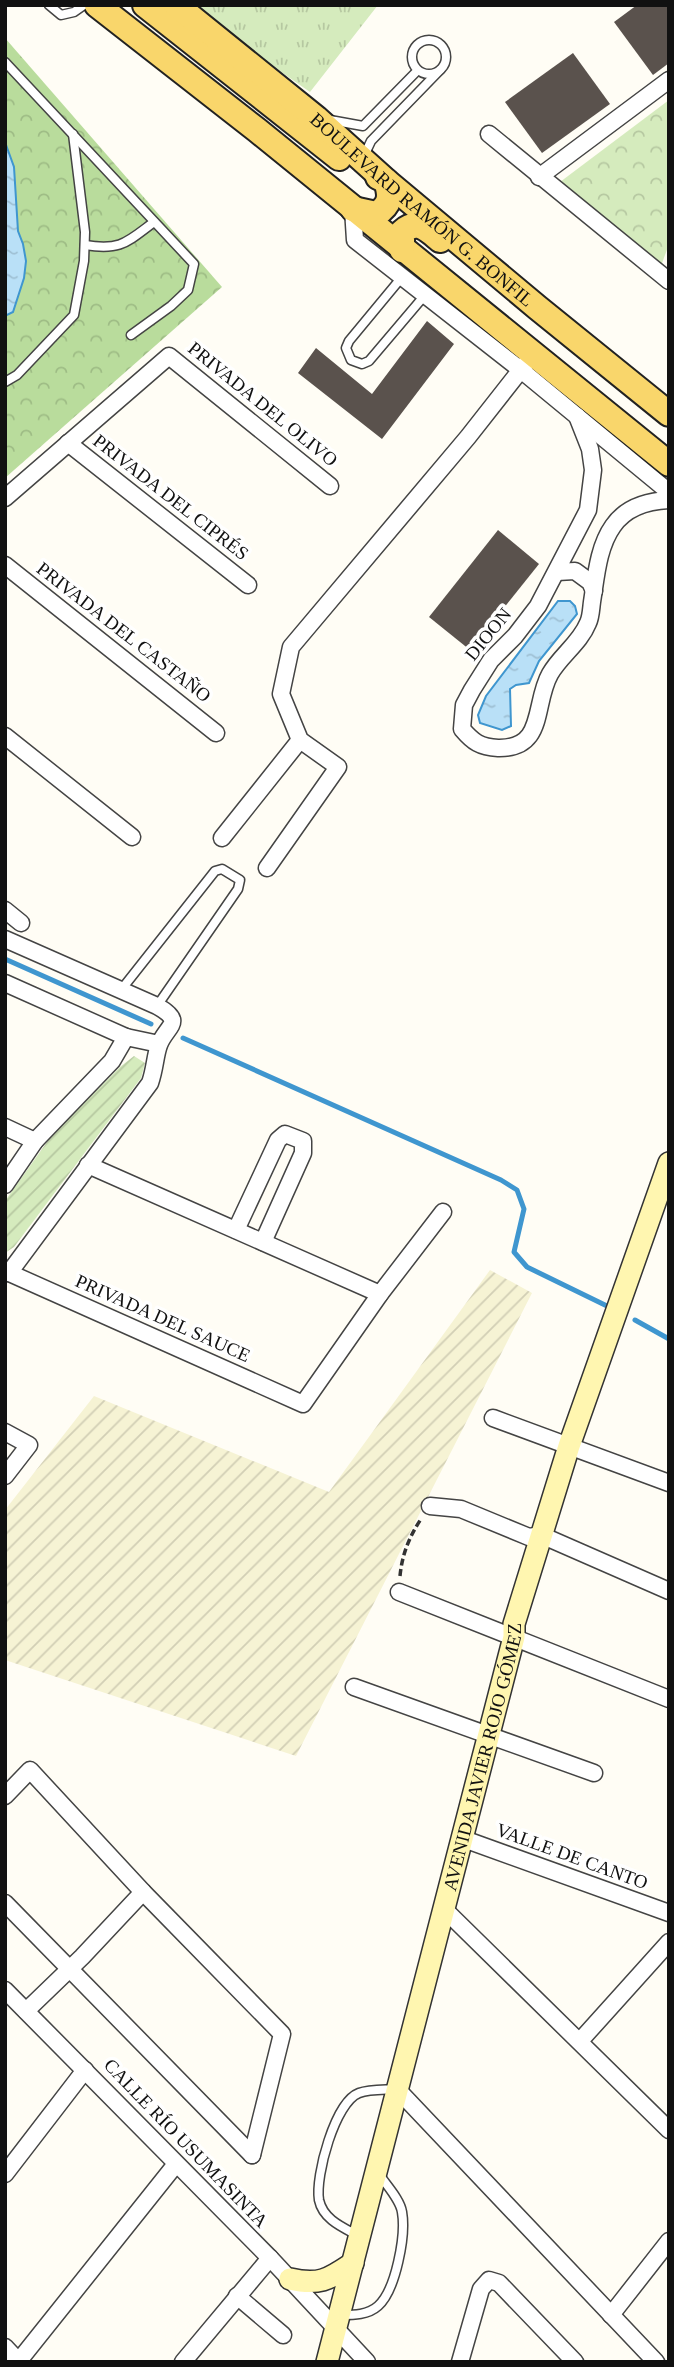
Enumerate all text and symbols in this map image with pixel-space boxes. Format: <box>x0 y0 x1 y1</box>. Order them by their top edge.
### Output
street label: BOULEVARD RAMÓN G. BONFIL <box>306 108 538 311</box>
street label: PRIVADA DEL OLIVO <box>184 337 342 471</box>
street label: PRIVADA DEL CIPRÉS <box>89 430 253 564</box>
street label: PRIVADA DEL CASTAÑO <box>33 558 215 706</box>
street label: DIOON <box>461 603 516 664</box>
street label: PRIVADA DEL SAUCE <box>72 1270 254 1366</box>
street label: AVENIDA JAVIER ROJO GÓMEZ <box>439 1623 525 1893</box>
street label: VALLE DE CANTO <box>493 1819 651 1893</box>
street label: CALLE RÍO USUMASINTA <box>100 2054 272 2232</box>

